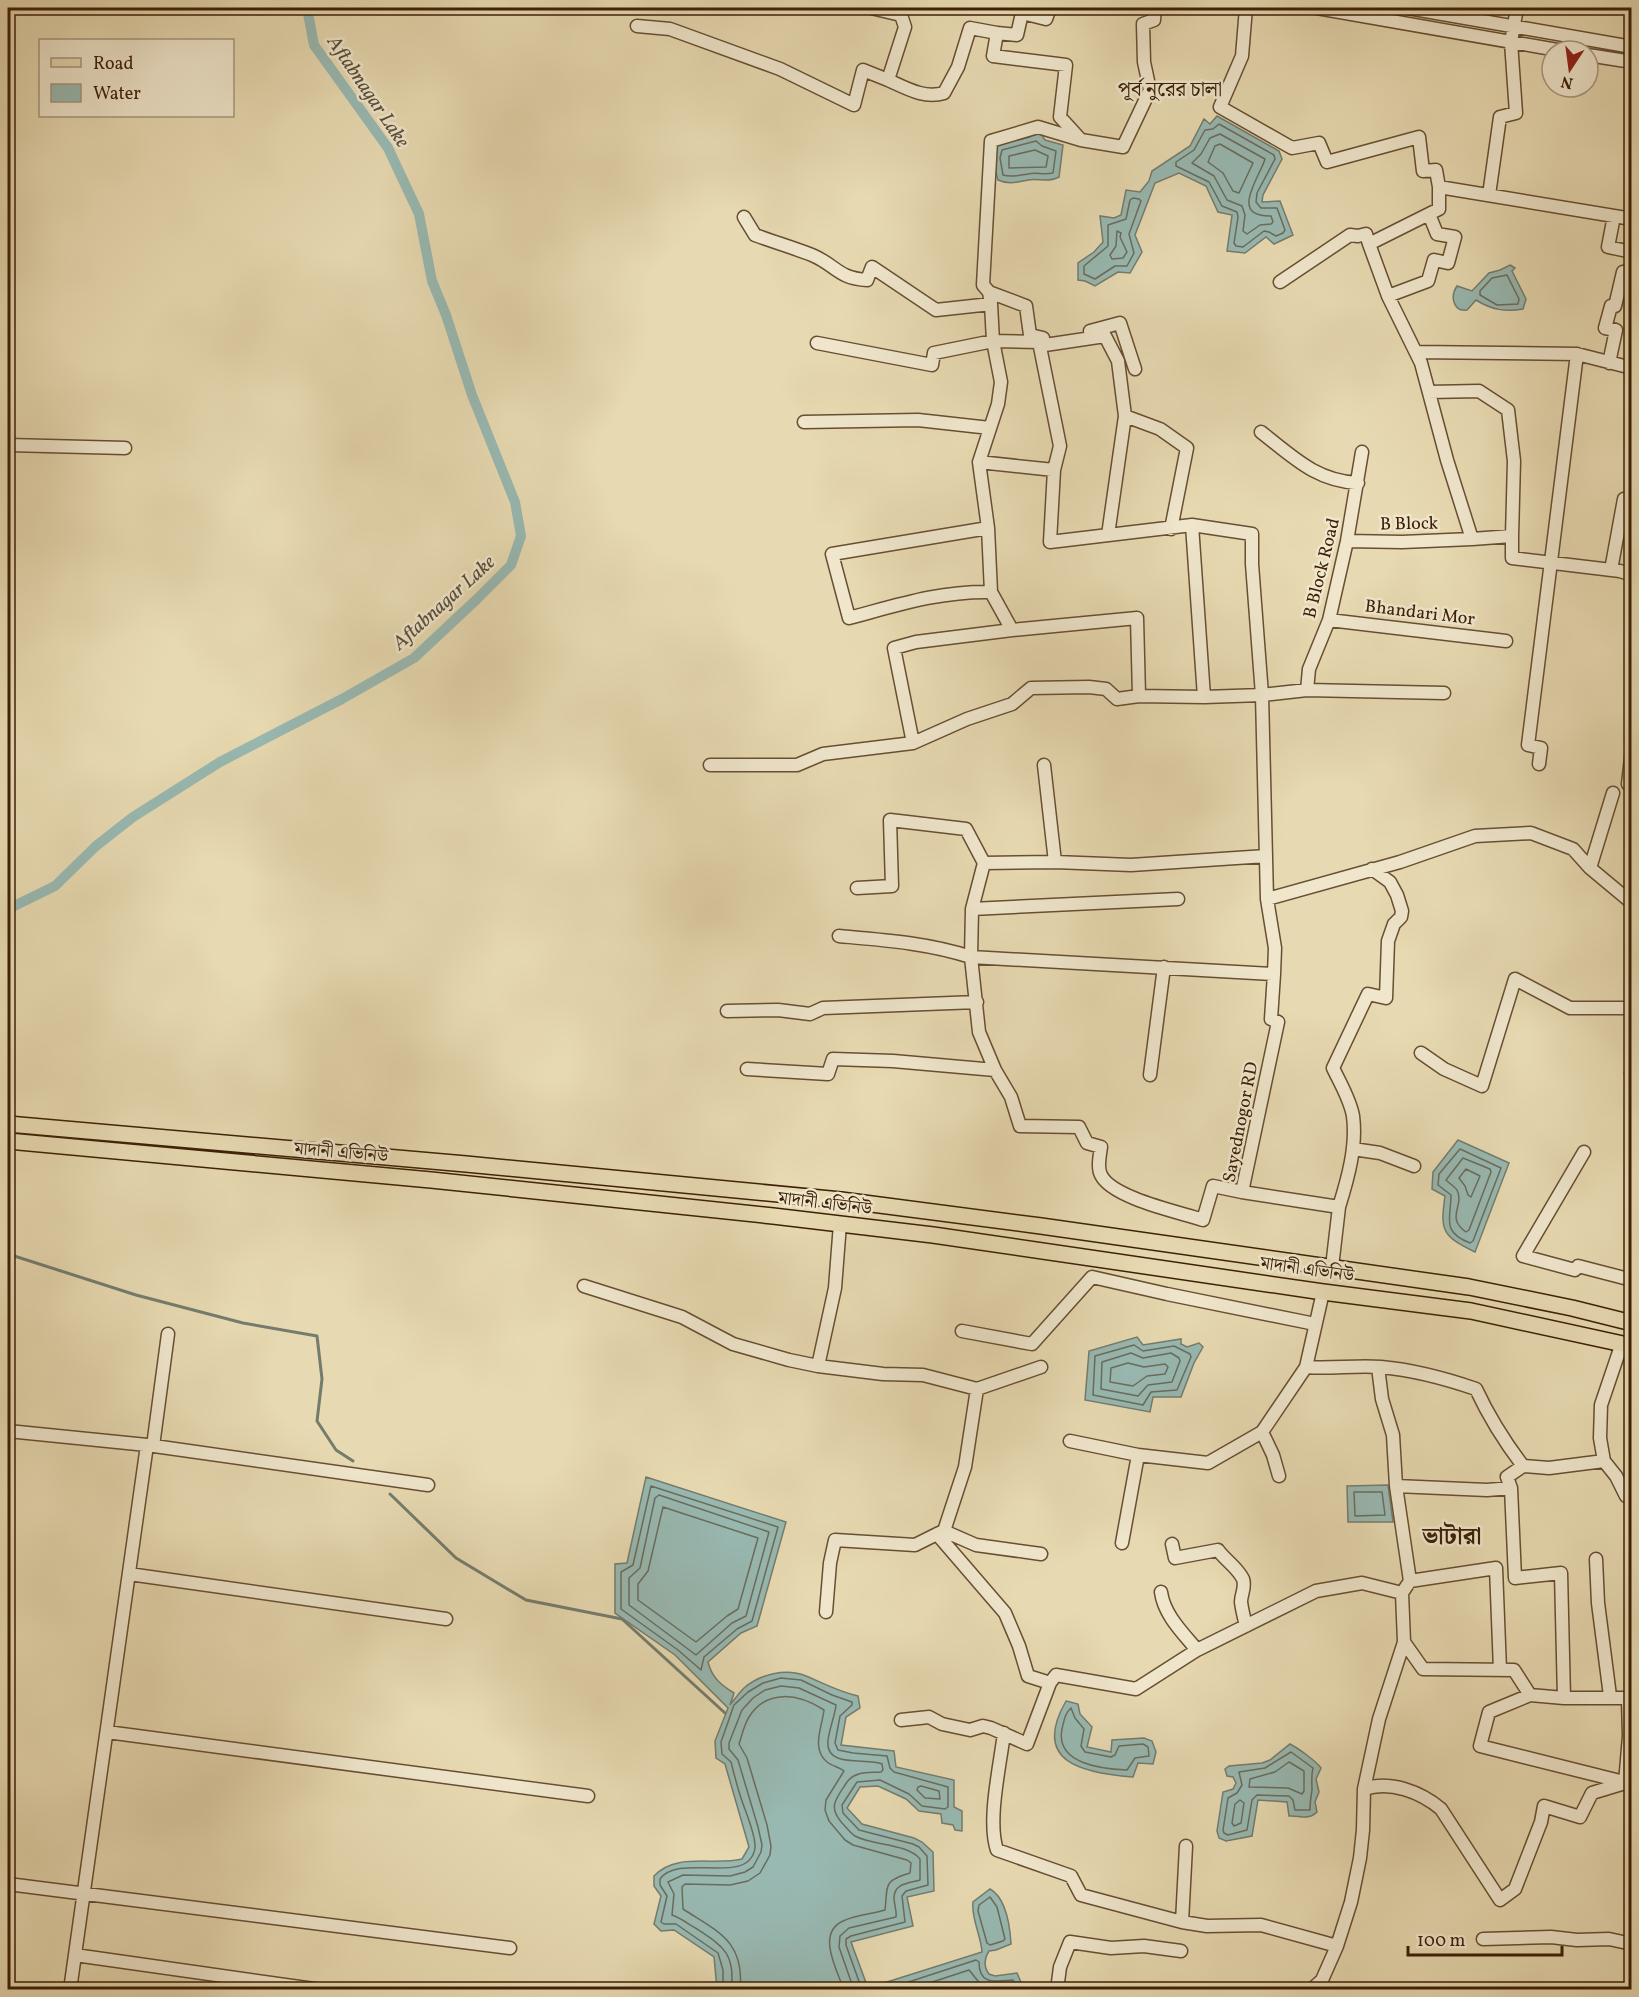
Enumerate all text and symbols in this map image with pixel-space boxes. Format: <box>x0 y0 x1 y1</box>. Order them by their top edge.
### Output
water label: Aftabnagar Lake <box>319 30 416 154</box>
legend <box>39 39 234 117</box>
north arrow <box>1540 39 1600 99</box>
text: Road <box>93 52 134 77</box>
text: N <box>1559 70 1575 94</box>
district label: পূর্ব নুরের চালা <box>1118 76 1222 105</box>
text: Water <box>93 82 141 107</box>
street label: B Block <box>1380 511 1439 538</box>
street label: B Block Road <box>1298 516 1347 621</box>
water label: Aftabnagar Lake <box>386 549 503 658</box>
street label: Bhandari Mor <box>1363 594 1477 633</box>
street label: Sayednogor RD <box>1218 1060 1265 1185</box>
street label: মাদানী এভিনিউ <box>292 1137 390 1170</box>
street label: মাদানী এভিনিউ <box>775 1186 874 1223</box>
street label: মাদানী এভিনিউ <box>1257 1251 1356 1290</box>
district label: ভাটারা <box>1421 1521 1482 1555</box>
scale bar <box>1408 1919 1562 1957</box>
text: 100 m <box>1417 1929 1466 1954</box>

